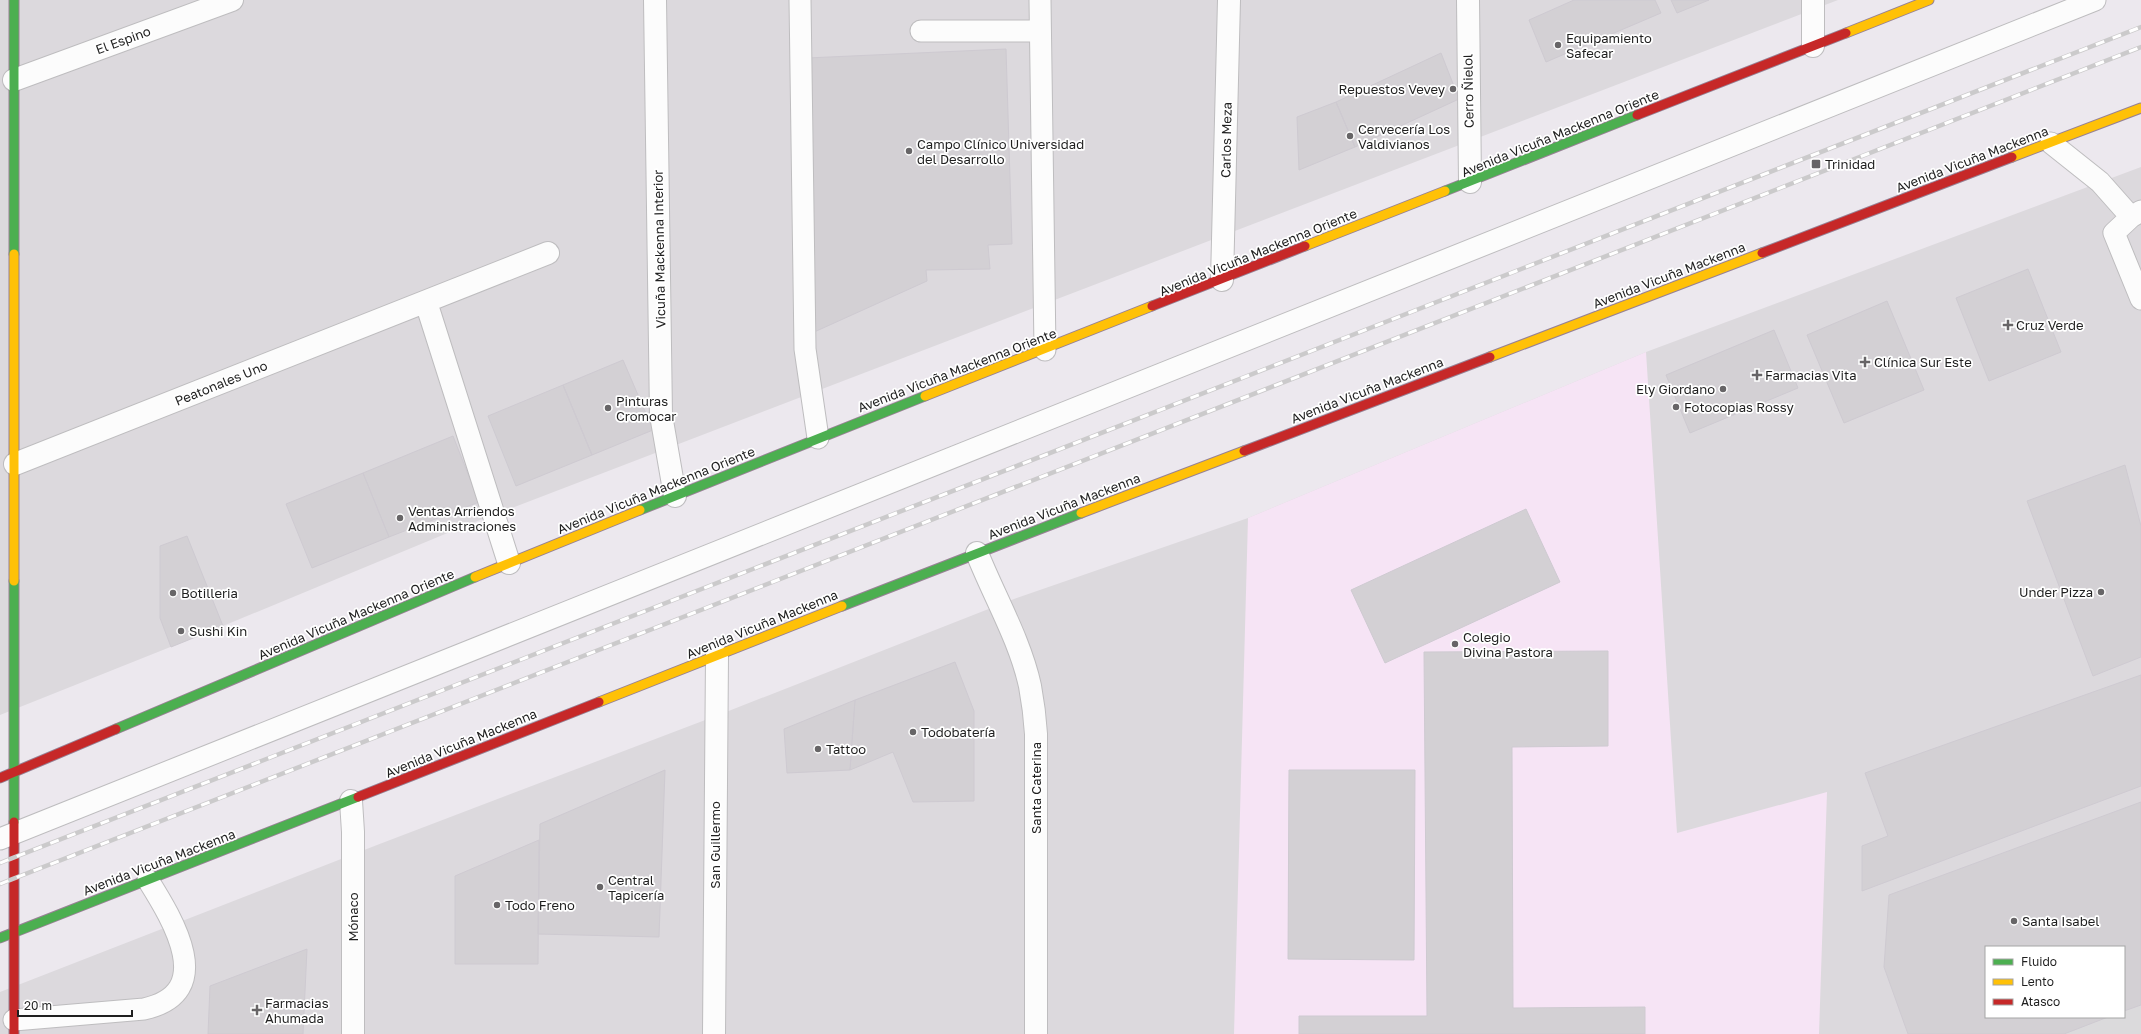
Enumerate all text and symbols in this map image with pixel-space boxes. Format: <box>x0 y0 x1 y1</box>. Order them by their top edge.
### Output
street label: El Espino <box>93 23 153 57</box>
place label: Equipamiento Safecar <box>1566 30 1652 61</box>
marker: Equipamiento Safecar <box>1553 40 1563 50</box>
street label: Cerro Ñielol <box>1459 54 1477 128</box>
place label: Repuestos Vevey <box>1339 81 1446 97</box>
marker: Repuestos Vevey <box>1448 84 1458 94</box>
street label: Avenida Vicuña Mackenna Oriente <box>1459 86 1661 180</box>
street label: Carlos Meza <box>1217 102 1235 178</box>
place label: Cervecería Los Valdivianos <box>1358 121 1450 152</box>
street label: Avenida Vicuña Mackenna <box>1894 123 2050 195</box>
marker: Cervecería Los Valdivianos <box>1345 131 1355 141</box>
place label: Campo Clínico Universidad del Desarrollo <box>917 136 1084 167</box>
marker: Campo Clínico Universidad del Desarrollo <box>904 146 914 156</box>
place label: Trinidad <box>1825 156 1875 172</box>
marker: Trinidad <box>1810 158 1822 170</box>
street label: Vicuña Mackenna Interior <box>650 170 668 328</box>
street label: Avenida Vicuña Mackenna Oriente <box>1157 205 1359 299</box>
street label: Avenida Vicuña Mackenna <box>1591 239 1747 311</box>
place label: Cruz Verde <box>2016 317 2084 333</box>
marker: Cruz Verde <box>2003 320 2013 330</box>
street label: Avenida Vicuña Mackenna Oriente <box>855 325 1059 415</box>
street label: Avenida Vicuña Mackenna <box>1289 354 1445 426</box>
place label: Clínica Sur Este <box>1874 354 1972 370</box>
marker: Clínica Sur Este <box>1859 356 1871 368</box>
street label: Peatonales Uno <box>172 357 270 409</box>
place label: Farmacias Vita <box>1765 367 1857 383</box>
marker: Farmacias Vita <box>1752 370 1762 380</box>
place label: Ely Giordano <box>1636 381 1715 397</box>
marker: Ely Giordano <box>1718 384 1728 394</box>
place label: Pinturas Cromocar <box>616 393 676 424</box>
place label: Fotocopias Rossy <box>1684 399 1795 415</box>
marker: Fotocopias Rossy <box>1671 402 1681 412</box>
marker: Pinturas Cromocar <box>603 403 613 413</box>
street label: Avenida Vicuña Mackenna Oriente <box>555 443 757 537</box>
street label: Avenida Vicuña Mackenna <box>986 470 1142 542</box>
place label: Ventas Arriendos Administraciones <box>408 503 516 534</box>
marker: Ventas Arriendos Administraciones <box>395 513 405 523</box>
street label: Avenida Vicuña Mackenna Oriente <box>256 565 456 663</box>
place label: Under Pizza <box>2019 584 2093 600</box>
place label: Botilleria <box>181 585 238 601</box>
street label: Avenida Vicuña Mackenna <box>684 586 840 662</box>
marker: Under Pizza <box>2096 587 2106 597</box>
marker: Botilleria <box>168 588 178 598</box>
place label: Sushi Kin <box>189 623 247 639</box>
marker: Sushi Kin <box>176 626 186 636</box>
place label: Colegio Divina Pastora <box>1463 629 1553 660</box>
marker: Colegio Divina Pastora <box>1450 639 1460 649</box>
street label: Avenida Vicuña Mackenna <box>383 705 539 781</box>
place label: Todobatería <box>921 724 995 740</box>
marker: Todobatería <box>908 727 918 737</box>
place label: Tattoo <box>826 741 866 757</box>
street label: Santa Caterina <box>1028 742 1044 834</box>
marker: Tattoo <box>813 744 823 754</box>
street label: San Guillermo <box>707 801 723 889</box>
street label: Avenida Vicuña Mackenna <box>81 826 237 898</box>
place label: Central Tapicería <box>608 872 664 903</box>
marker: Central Tapicería <box>595 882 605 892</box>
street label: Mónaco <box>345 892 361 942</box>
place label: Todo Freno <box>505 897 575 913</box>
marker: Todo Freno <box>492 900 502 910</box>
place label: Santa Isabel <box>2022 913 2099 929</box>
marker: Santa Isabel <box>2009 916 2019 926</box>
legend <box>1985 946 2125 1018</box>
text: Fluido <box>2021 954 2057 969</box>
text: Lento <box>2021 974 2054 989</box>
scale bar <box>18 992 132 1018</box>
text: Atasco <box>2021 994 2060 1009</box>
place label: Farmacias Ahumada <box>265 995 329 1026</box>
text: 20 m <box>24 998 52 1013</box>
marker: Farmacias Ahumada <box>252 1005 262 1015</box>

